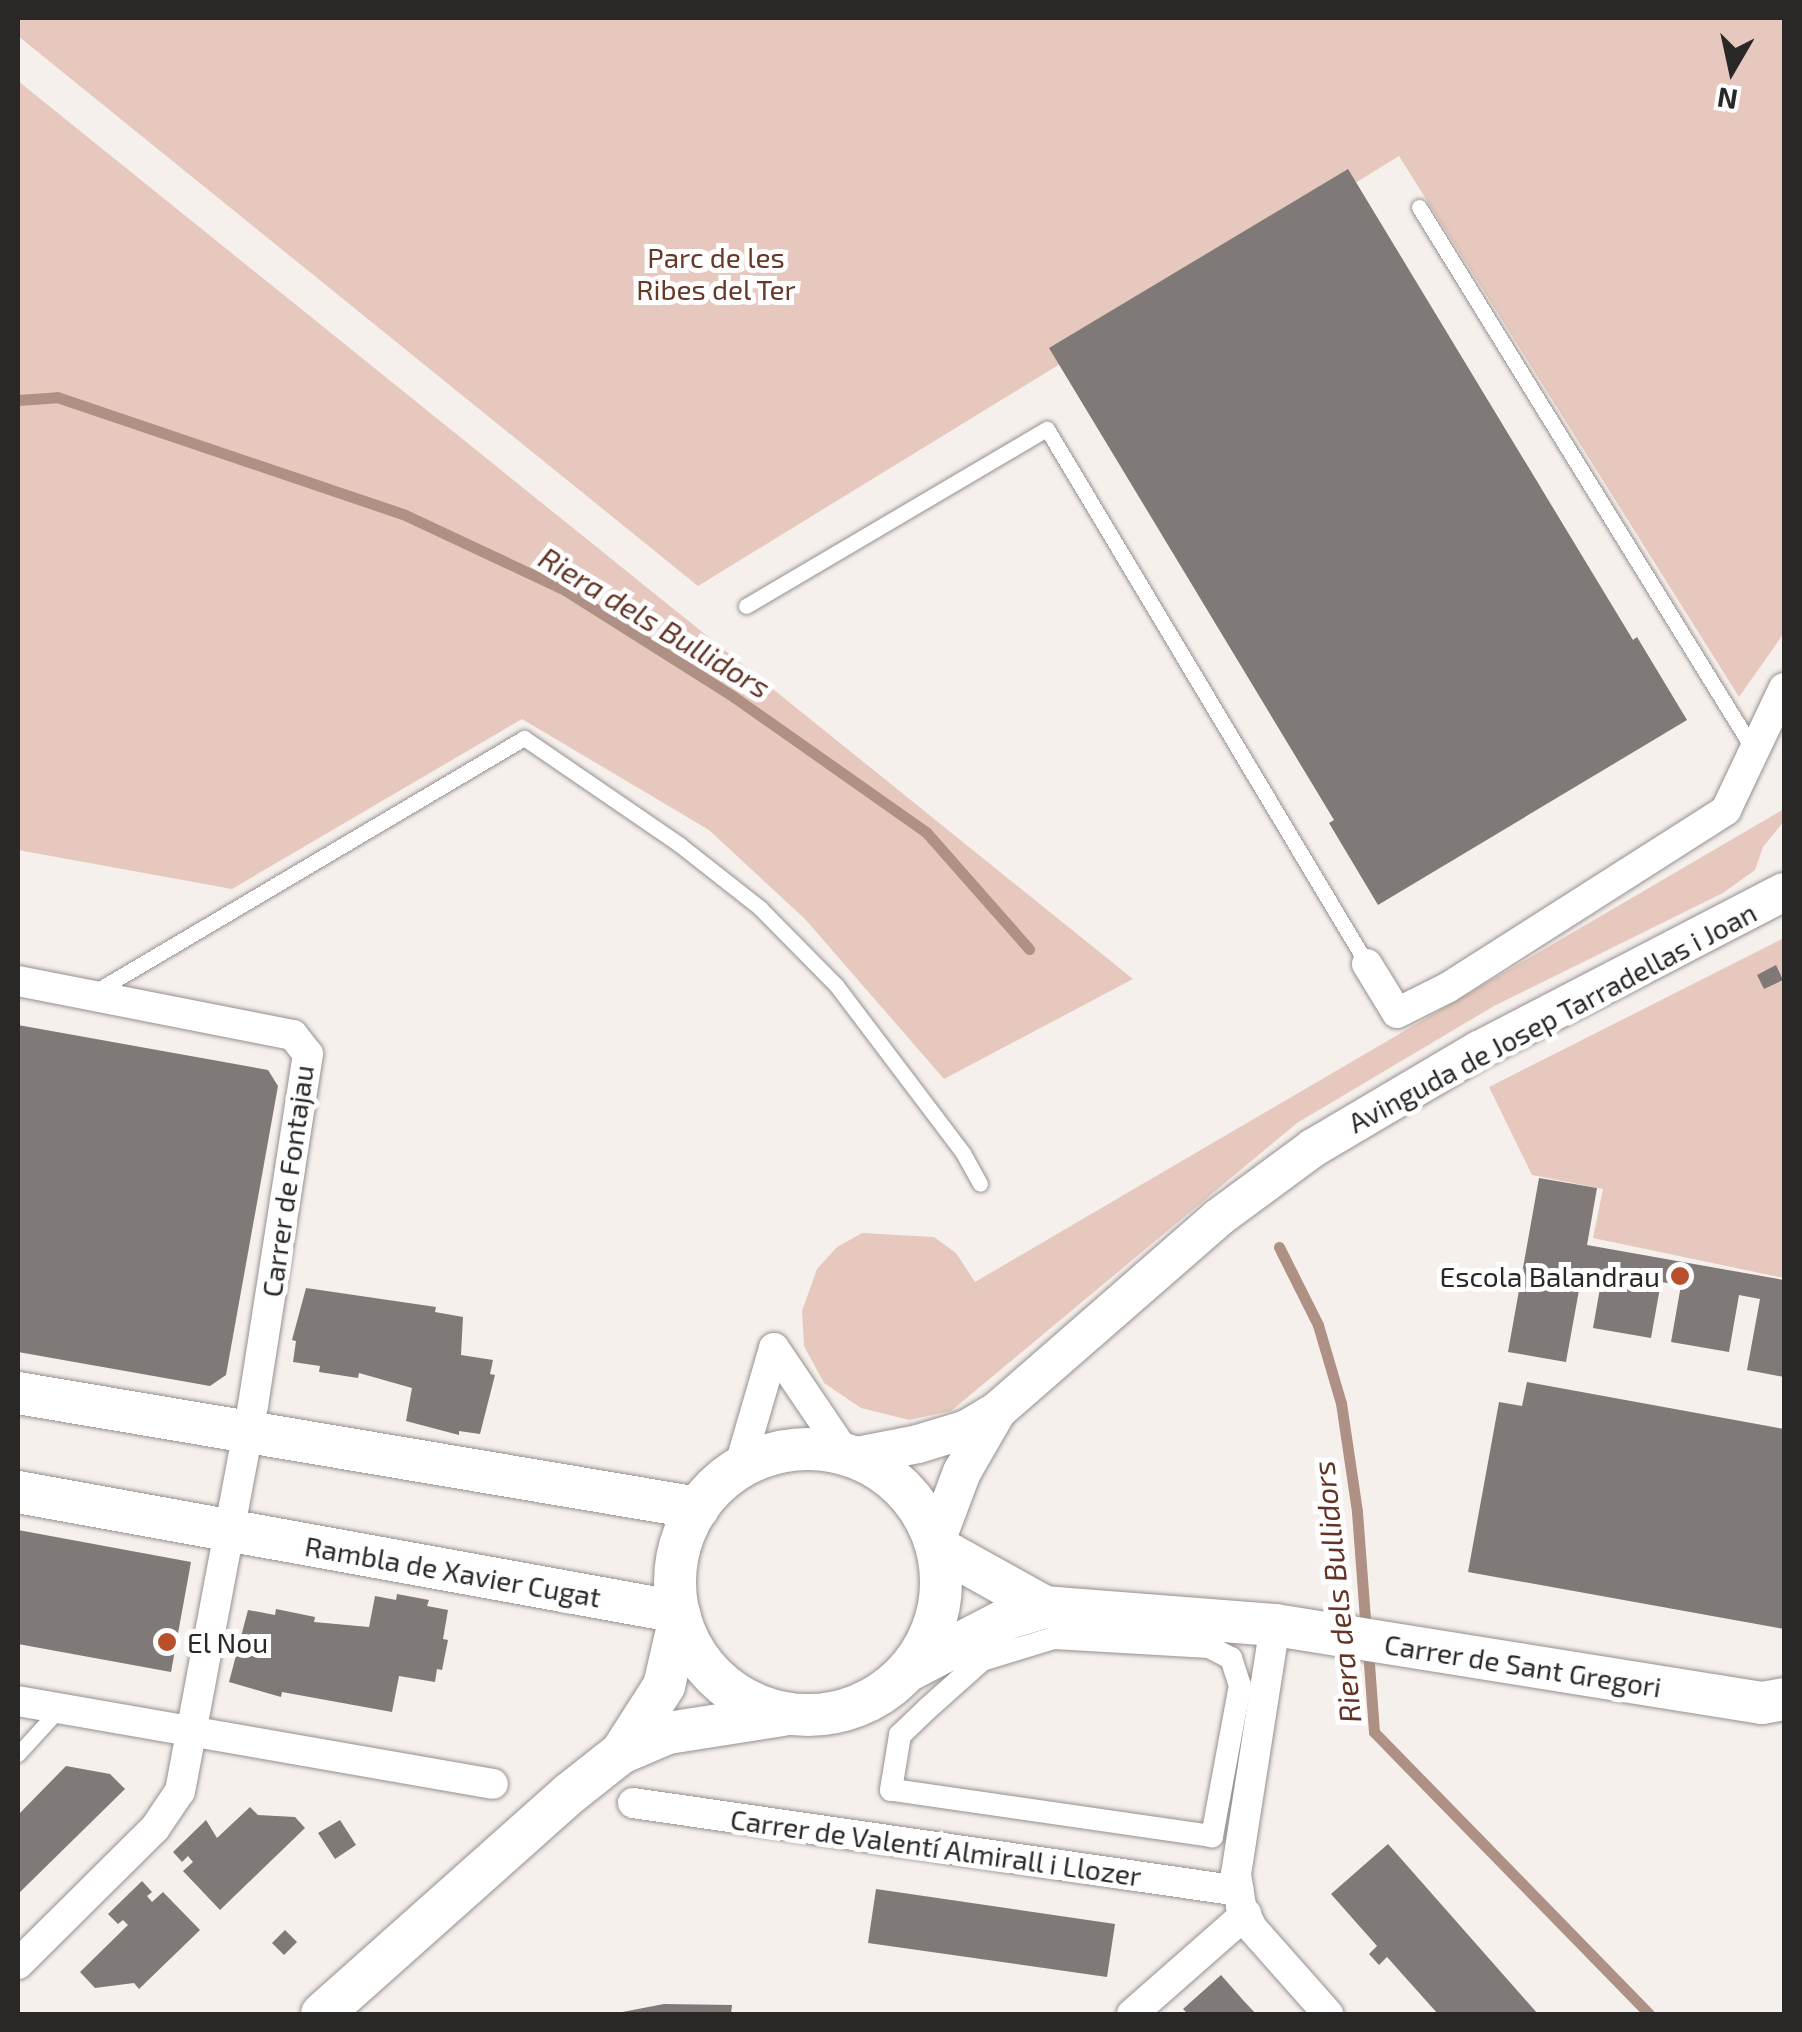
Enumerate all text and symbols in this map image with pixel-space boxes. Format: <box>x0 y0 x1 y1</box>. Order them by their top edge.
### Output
north arrow <box>1682 20 1782 120</box>
text: N <box>1715 81 1740 118</box>
park label: Parc de les Ribes del Ter <box>636 240 796 306</box>
water label: Riera dels Bullidors <box>533 539 777 705</box>
street label: Avinguda de Josep Tarradellas i Joan <box>1341 894 1763 1140</box>
street label: Carrer de Fontajau <box>254 1063 320 1299</box>
place label: Escola Balandrau <box>1440 1259 1660 1293</box>
marker: Escola Balandrau <box>1669 1265 1691 1287</box>
water label: Riera dels Bullidors <box>1304 1459 1368 1725</box>
street label: Rambla de Xavier Cugat <box>302 1528 604 1614</box>
place label: El Nou <box>187 1625 269 1659</box>
street label: Carrer de Sant Gregori <box>1382 1626 1664 1704</box>
marker: El Nou <box>156 1631 178 1653</box>
street label: Carrer de Valentí Almirall i Llozer <box>727 1801 1145 1893</box>

